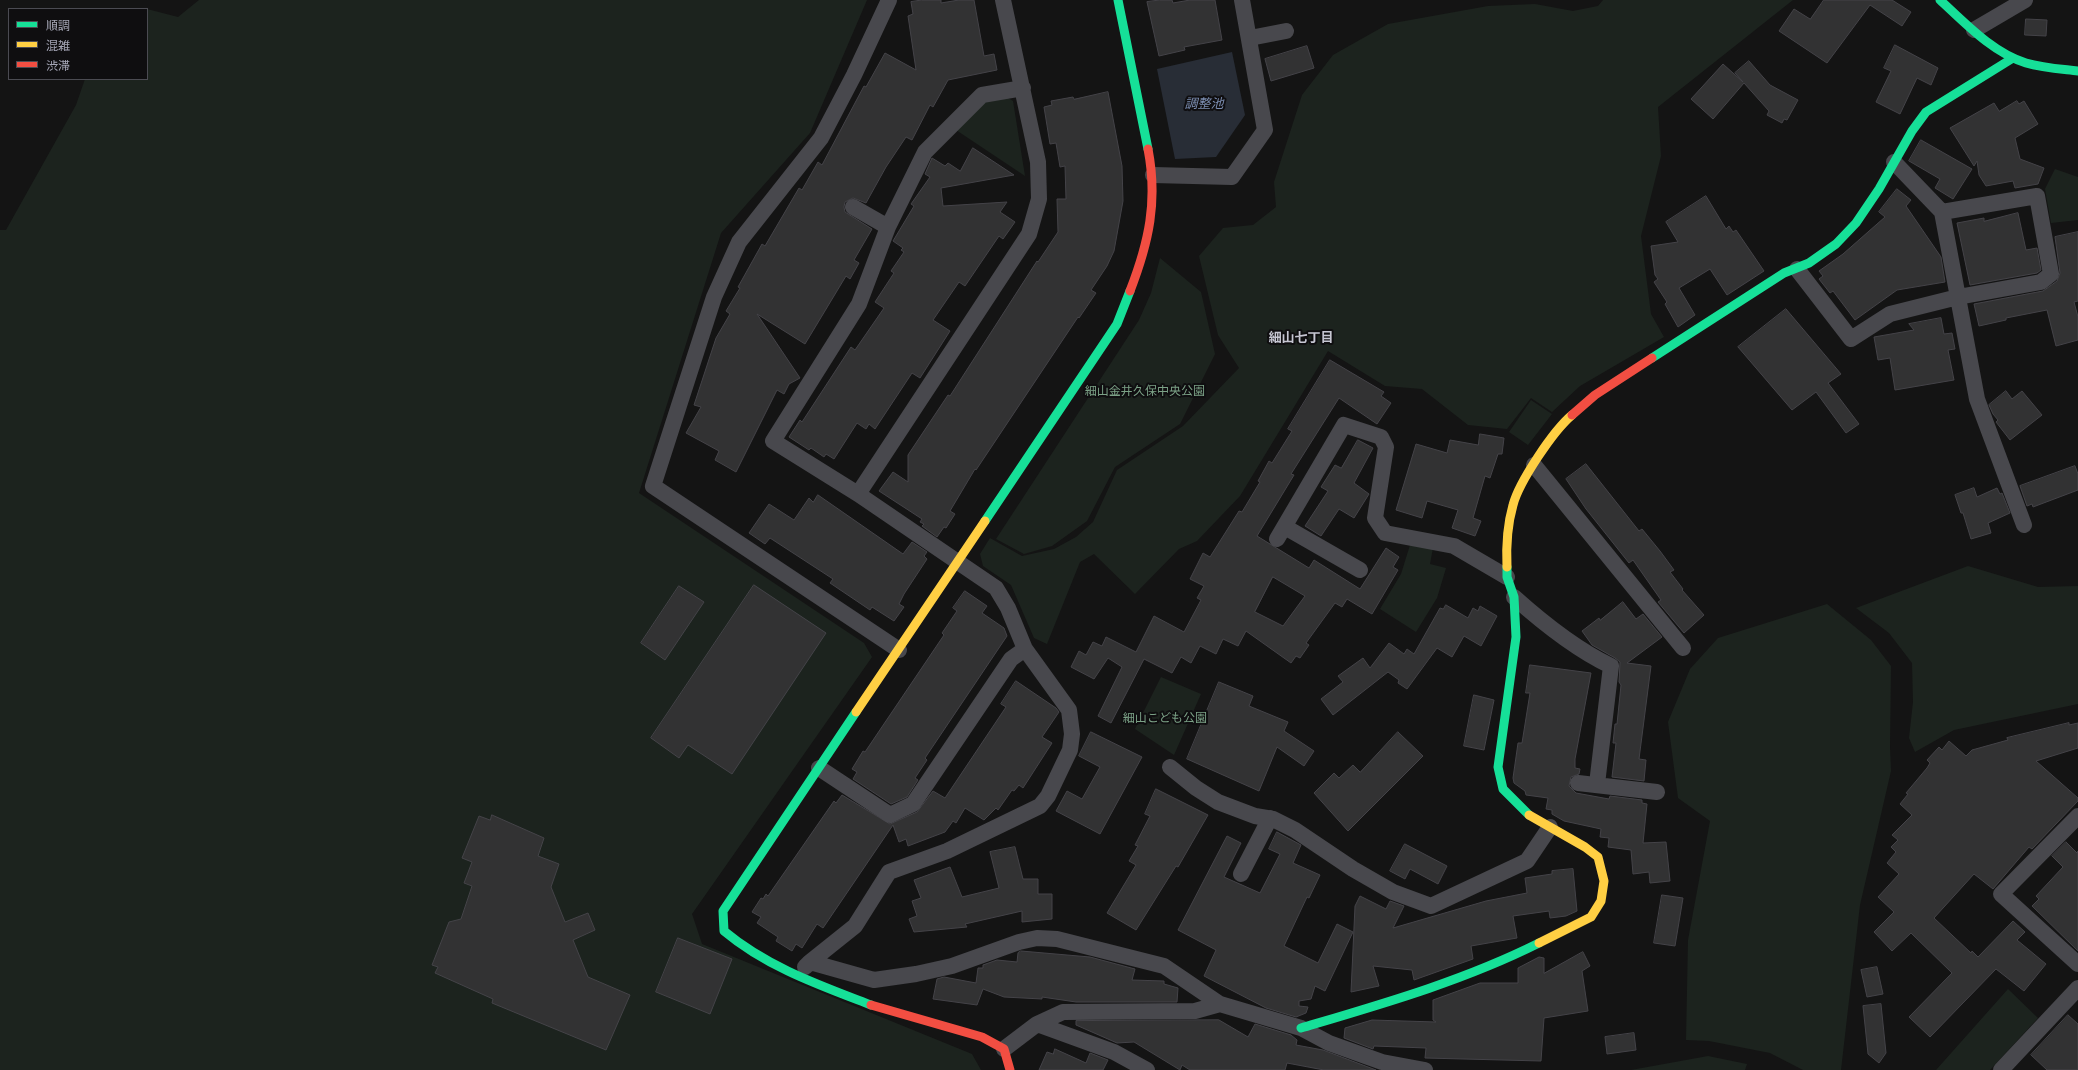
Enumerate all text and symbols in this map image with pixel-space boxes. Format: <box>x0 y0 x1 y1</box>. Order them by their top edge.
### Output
legend <box>8 8 148 80</box>
text: 順調 <box>46 19 70 33</box>
text: 混雑 <box>46 39 70 53</box>
text: 渋滞 <box>46 59 70 73</box>
water label: 調整池 <box>1185 97 1223 113</box>
district label: 細山七丁目 <box>1269 331 1333 347</box>
park label: 細山金井久保中央公園 <box>1085 385 1205 399</box>
park label: 細山こども公園 <box>1123 712 1207 726</box>

